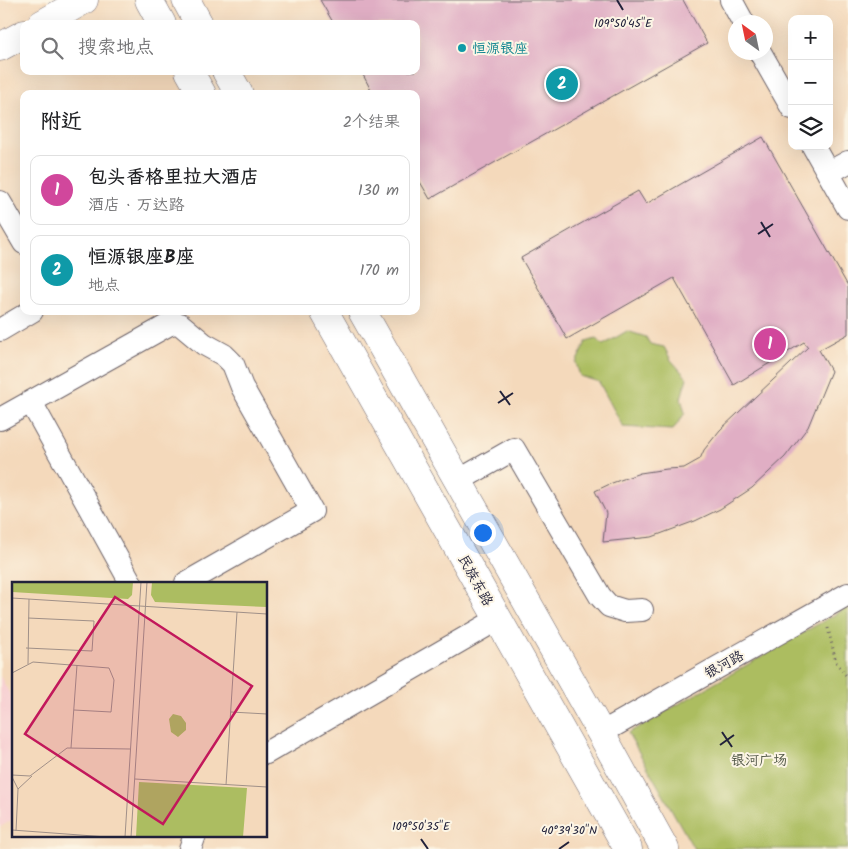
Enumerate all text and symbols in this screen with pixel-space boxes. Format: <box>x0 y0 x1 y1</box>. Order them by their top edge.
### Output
text: 109°50'45"E <box>594 14 653 33</box>
north arrow <box>728 15 773 60</box>
map controls <box>788 15 833 150</box>
button: + <box>788 15 833 60</box>
search box <box>20 20 420 75</box>
text: 搜索地点 <box>78 33 154 63</box>
icon: search <box>38 34 66 62</box>
place label: 恒源银座 <box>472 38 528 60</box>
marker: 恒源银座 <box>456 42 468 54</box>
button: − <box>788 60 833 105</box>
pin: 2 <box>546 65 578 103</box>
button: layers <box>788 105 833 150</box>
text: 附近 <box>40 106 82 139</box>
text: 2个结果 <box>343 110 400 135</box>
text: 包头香格里拉大酒店 <box>88 163 259 193</box>
text: 1 <box>55 178 59 203</box>
text: 130 m <box>358 178 399 203</box>
text: 酒店 · 万达路 <box>88 193 185 218</box>
text: 恒源银座B座 <box>88 243 195 273</box>
text: 2 <box>52 258 62 283</box>
text: 170 m <box>359 258 399 283</box>
text: 地点 <box>88 273 120 298</box>
pin: 1 <box>754 325 786 363</box>
your location <box>470 520 496 546</box>
street label: 民族东路 <box>452 551 498 610</box>
inset map <box>12 582 268 836</box>
street label: 银河路 <box>701 645 748 685</box>
park label: 银河广场 <box>731 750 787 772</box>
text: 109°50'35"E <box>392 817 451 836</box>
text: 40°39'30"N <box>541 821 597 840</box>

